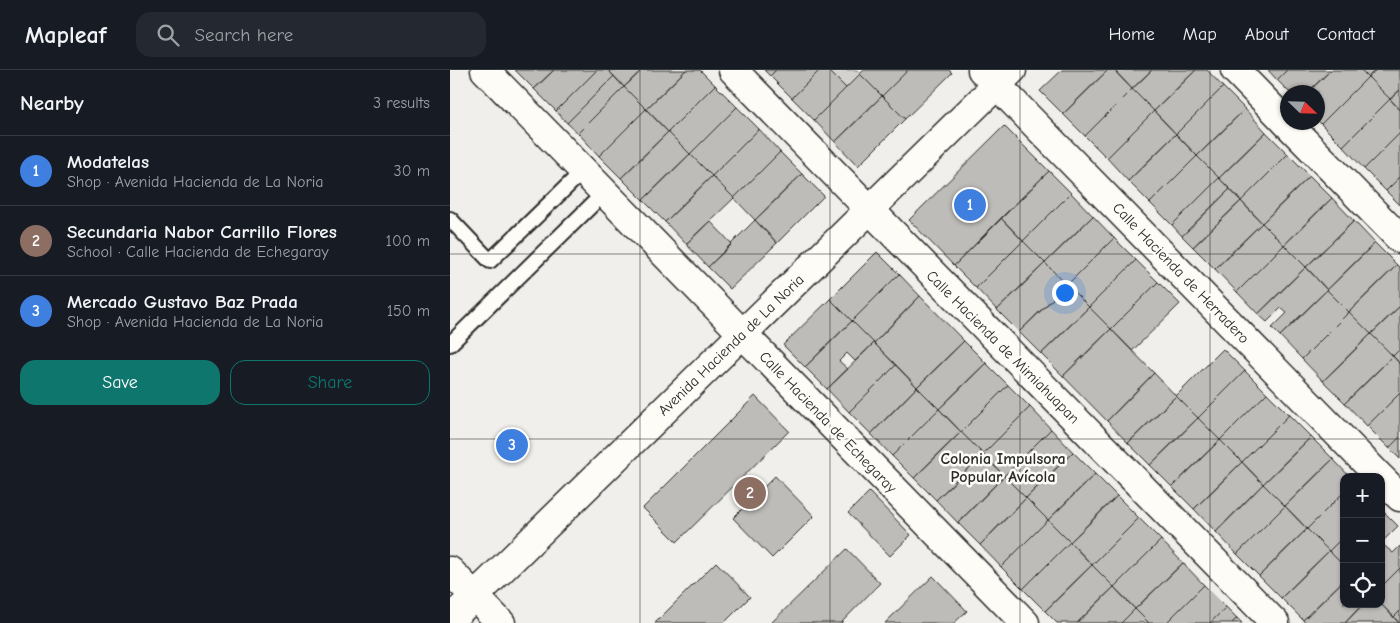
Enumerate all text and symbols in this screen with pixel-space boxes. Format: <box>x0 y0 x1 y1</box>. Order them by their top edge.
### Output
search box <box>136 12 486 57</box>
text: Mapleaf <box>25 21 106 49</box>
icon: search <box>154 21 182 49</box>
text: Search here <box>194 24 293 46</box>
text: Home <box>1108 24 1155 45</box>
text: Map <box>1183 24 1217 45</box>
text: About <box>1245 24 1289 45</box>
text: Contact <box>1317 24 1375 45</box>
north arrow <box>1280 85 1325 130</box>
text: Nearby <box>20 91 84 115</box>
text: 3 results <box>373 94 430 112</box>
text: Modatelas <box>67 151 149 173</box>
text: 1 <box>33 162 39 180</box>
text: 30 m <box>394 162 430 180</box>
text: Shop · Avenida Hacienda de La Noria <box>67 173 324 191</box>
pin: 1 <box>954 186 986 224</box>
street label: Calle Hacienda de Herradero <box>1109 199 1253 347</box>
text: Secundaria Nabor Carrillo Flores <box>67 221 337 243</box>
text: 2 <box>32 232 40 250</box>
text: 100 m <box>386 232 430 250</box>
text: School · Calle Hacienda de Echegaray <box>67 243 329 261</box>
street label: Calle Hacienda de Mimiahuapan <box>923 267 1083 427</box>
street label: Avenida Hacienda de La Noria <box>654 271 808 419</box>
your location <box>1052 280 1078 306</box>
text: Mercado Gustavo Baz Prada <box>67 291 298 313</box>
text: 3 <box>32 302 40 320</box>
text: 150 m <box>387 302 430 320</box>
text: Shop · Avenida Hacienda de La Noria <box>67 313 324 331</box>
street label: Calle Hacienda de Echegaray <box>756 347 901 497</box>
button: Save <box>20 360 220 405</box>
button: Share <box>230 360 430 405</box>
pin: 3 <box>496 426 528 464</box>
district label: Colonia Impulsora Popular Avícola <box>940 450 1066 486</box>
map controls <box>1340 473 1385 608</box>
button: + <box>1340 473 1385 518</box>
pin: 2 <box>734 474 766 512</box>
button: − <box>1340 518 1385 563</box>
button: locate <box>1340 563 1385 608</box>

